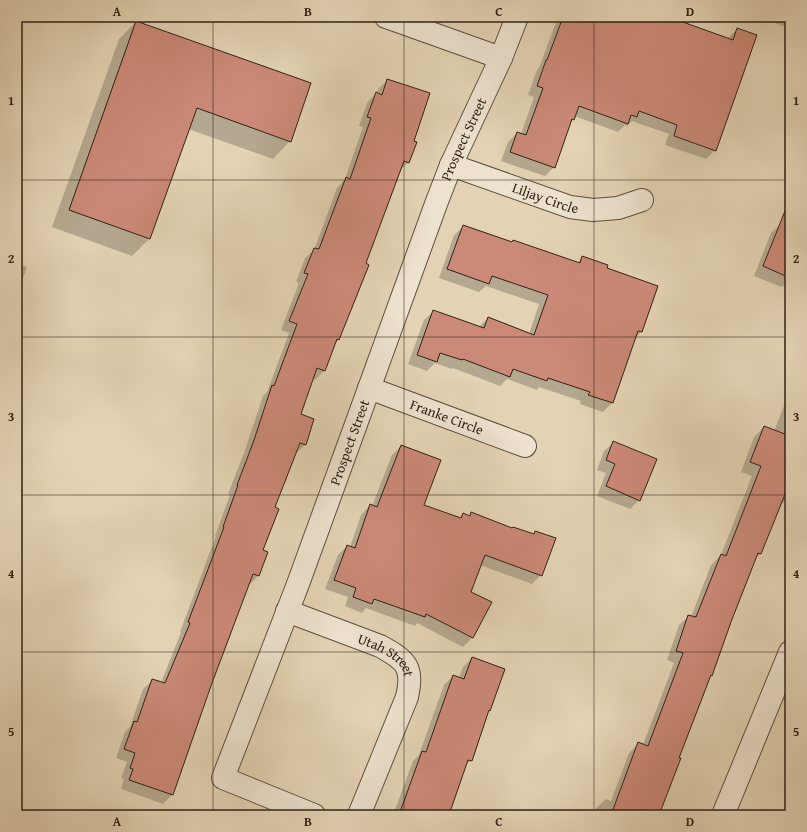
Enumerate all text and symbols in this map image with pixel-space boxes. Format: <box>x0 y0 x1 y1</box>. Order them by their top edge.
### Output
text: A <box>113 2 122 21</box>
text: B <box>304 2 312 21</box>
text: C <box>495 2 503 21</box>
text: D <box>686 2 694 21</box>
text: 1 <box>8 91 14 110</box>
text: 1 <box>793 91 799 110</box>
street label: Prospect Street <box>436 94 491 184</box>
street label: Liljay Circle <box>510 177 580 218</box>
text: 2 <box>8 249 15 268</box>
text: 2 <box>793 249 800 268</box>
street label: Franke Circle <box>407 394 487 440</box>
street label: Prospect Street <box>325 397 374 488</box>
text: 3 <box>8 407 14 426</box>
text: 3 <box>793 407 799 426</box>
text: 4 <box>8 564 15 583</box>
text: 4 <box>793 564 800 583</box>
street label: Utah Street <box>355 629 419 678</box>
text: 5 <box>8 722 15 741</box>
text: 5 <box>793 722 800 741</box>
text: A <box>113 812 122 831</box>
text: B <box>304 812 312 831</box>
text: C <box>495 812 503 831</box>
text: D <box>686 812 694 831</box>

